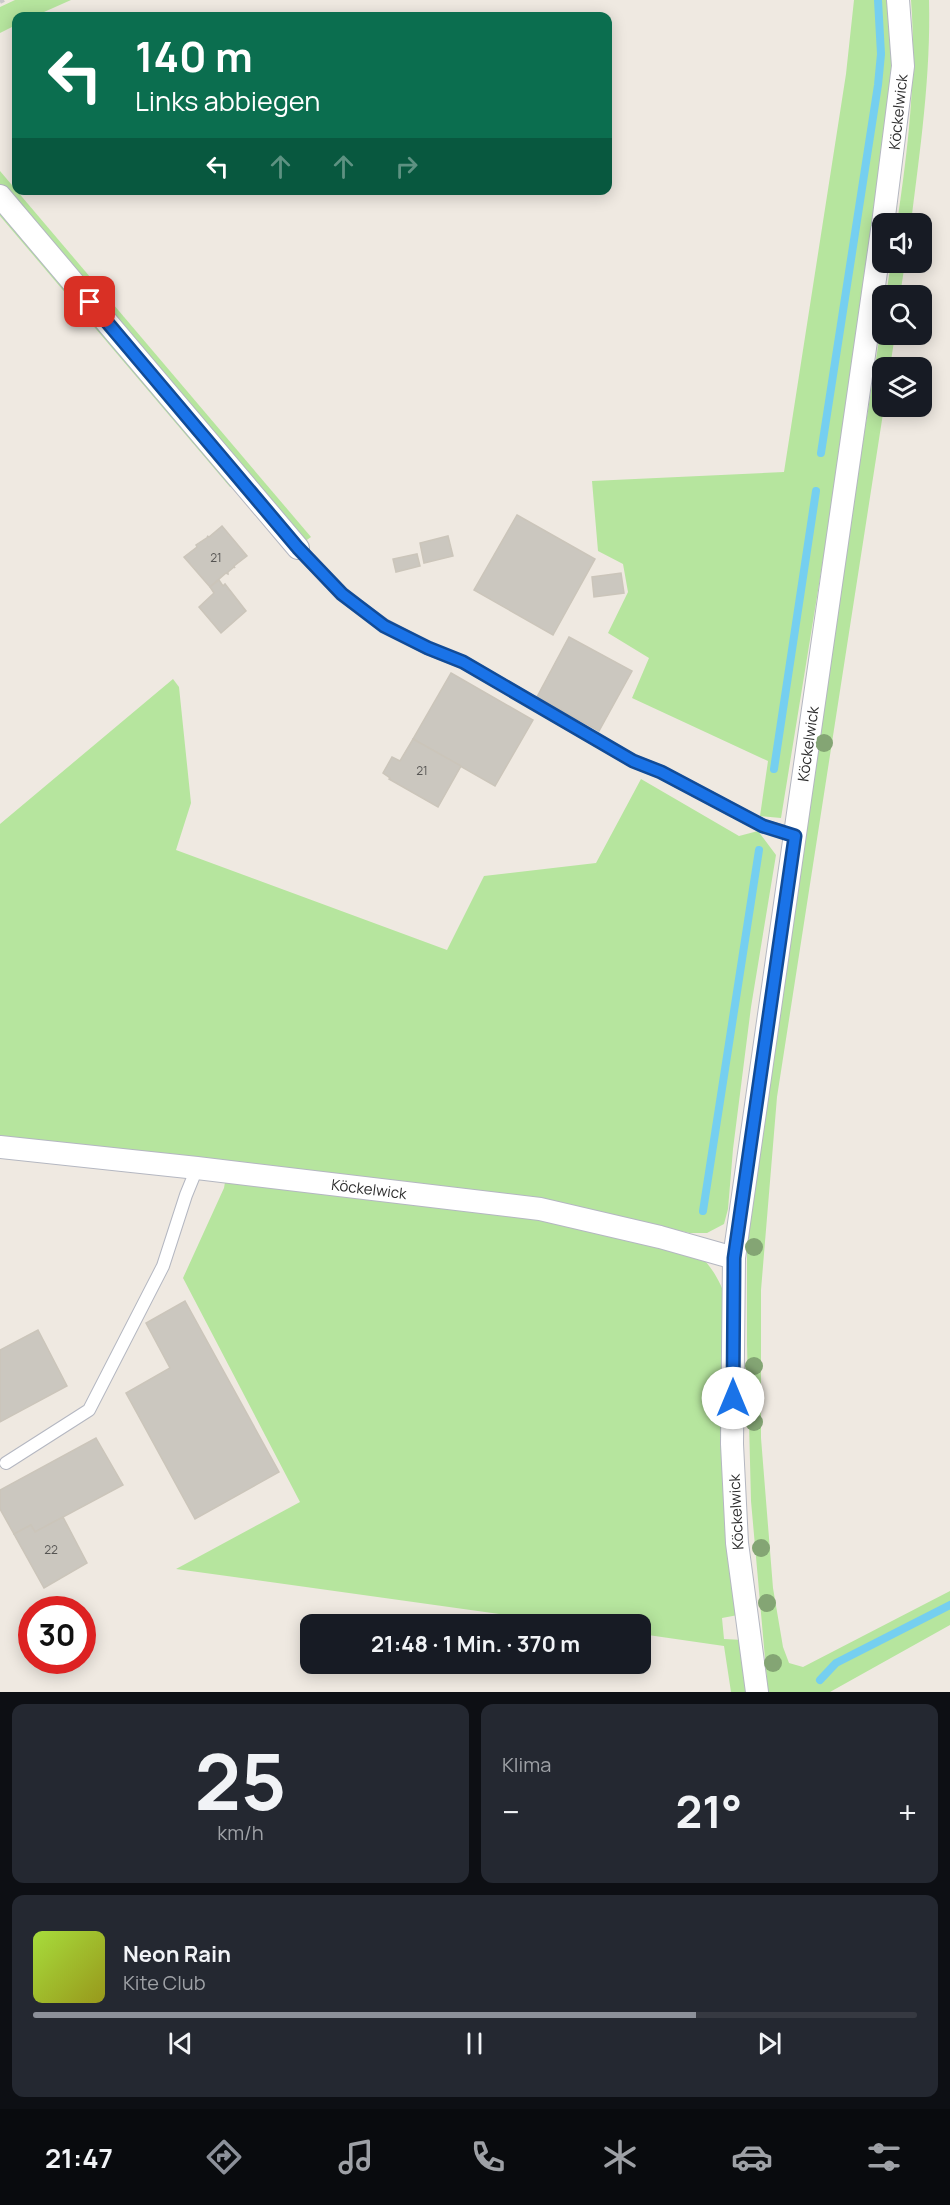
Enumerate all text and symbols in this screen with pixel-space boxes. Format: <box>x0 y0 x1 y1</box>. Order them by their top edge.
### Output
text: 140 m <box>135 27 253 85</box>
icon: left <box>36 36 114 114</box>
street label: Köckelwick <box>884 73 912 151</box>
text: Links abbiegen <box>135 82 320 119</box>
icon: left <box>201 150 234 183</box>
icon: ahead <box>264 150 297 183</box>
icon: ahead <box>327 150 360 183</box>
icon: right <box>390 150 423 183</box>
map controls <box>872 213 932 417</box>
button: sound <box>872 213 932 273</box>
pin <box>64 276 115 327</box>
icon: arrive <box>73 285 106 318</box>
button: search <box>872 285 932 345</box>
button: layers <box>872 357 932 417</box>
house number: 21 <box>210 549 222 566</box>
street label: Köckelwick <box>792 704 824 783</box>
house number: 21 <box>416 762 428 779</box>
street label: Köckelwick <box>330 1174 408 1204</box>
position arrow <box>701 1366 765 1430</box>
street label: Köckelwick <box>724 1473 748 1550</box>
house number: 22 <box>44 1541 58 1558</box>
speed limit sign: 30 <box>18 1596 96 1674</box>
text: 21:48 · 1 Min. · 370 m <box>371 1629 580 1659</box>
text: 25 <box>194 1727 287 1833</box>
text: Klima <box>502 1751 551 1778</box>
text: 21° <box>676 1780 742 1842</box>
text: − <box>502 1789 520 1834</box>
text: + <box>898 1789 917 1834</box>
text: km/h <box>217 1819 264 1846</box>
text: Neon Rain <box>123 1939 231 1969</box>
text: Kite Club <box>123 1969 206 1996</box>
icon: previous <box>164 2027 197 2060</box>
icon: pause <box>458 2027 491 2060</box>
icon: next <box>753 2027 786 2060</box>
icon: directions <box>203 2136 245 2178</box>
icon: music <box>335 2136 377 2178</box>
icon: phone <box>467 2136 509 2178</box>
icon: climate <box>599 2136 641 2178</box>
icon: car <box>731 2136 773 2178</box>
icon: filters <box>863 2136 905 2178</box>
text: 21:47 <box>45 2139 113 2176</box>

